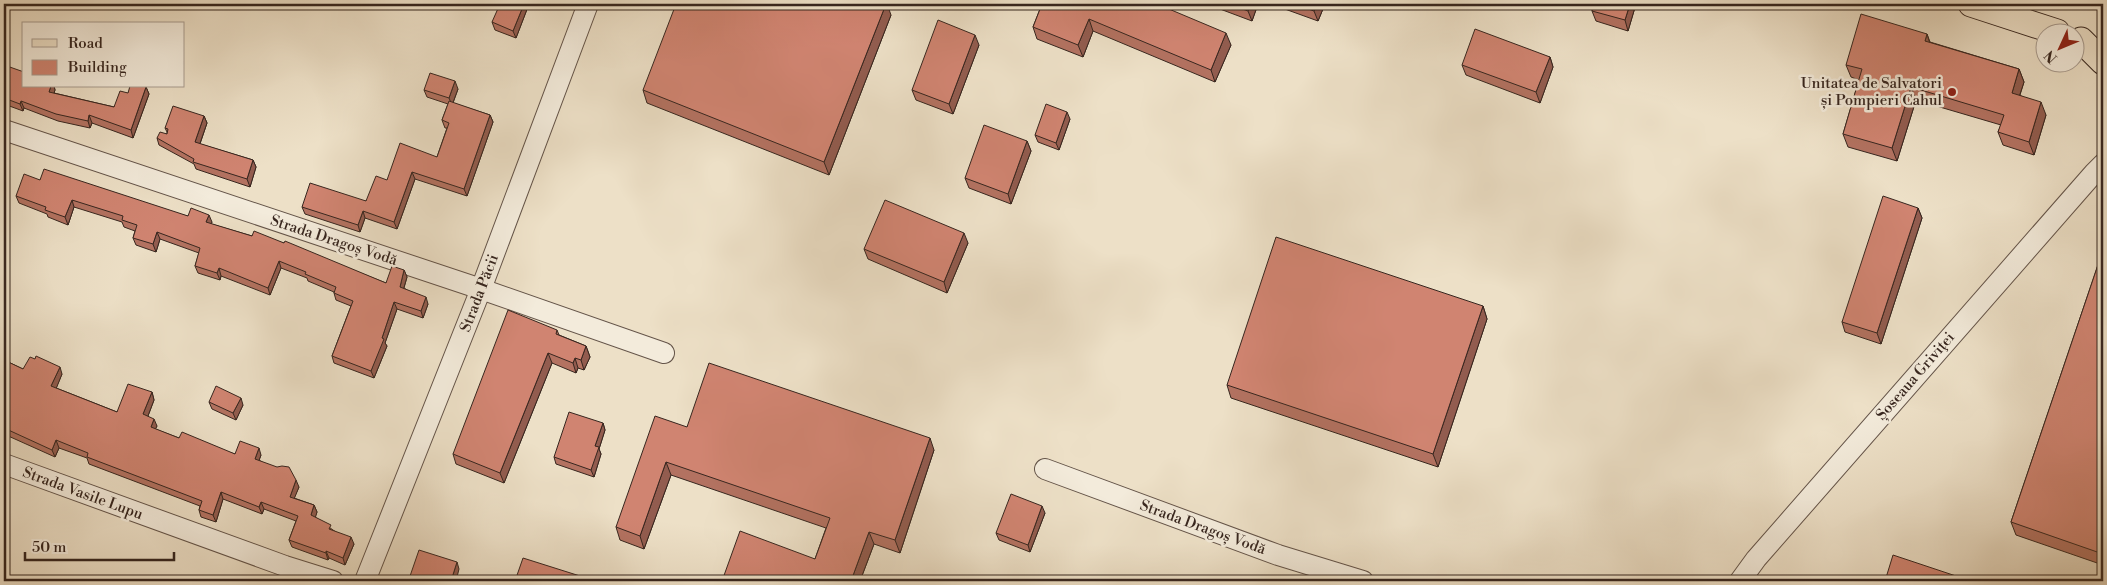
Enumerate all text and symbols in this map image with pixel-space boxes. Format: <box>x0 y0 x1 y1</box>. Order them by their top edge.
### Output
legend <box>22 22 185 88</box>
north arrow <box>2034 22 2084 72</box>
text: Road <box>68 34 103 53</box>
text: N <box>2041 46 2062 67</box>
text: Building <box>67 58 127 77</box>
place label: Unitatea de Salvatori și Pompieri Cahul <box>1801 74 1943 110</box>
marker: Unitatea de Salvatori și Pompieri Cahul <box>1946 86 1958 98</box>
street label: Strada Dragoș Vodă <box>268 211 400 270</box>
street label: Strada Păcii <box>456 252 503 335</box>
street label: Șoseaua Griviţei <box>1872 328 1959 424</box>
street label: Strada Vasile Lupu <box>20 463 146 524</box>
street label: Strada Dragoș Vodă <box>1137 496 1269 559</box>
scale bar <box>25 530 174 562</box>
text: 50 m <box>32 538 66 557</box>

